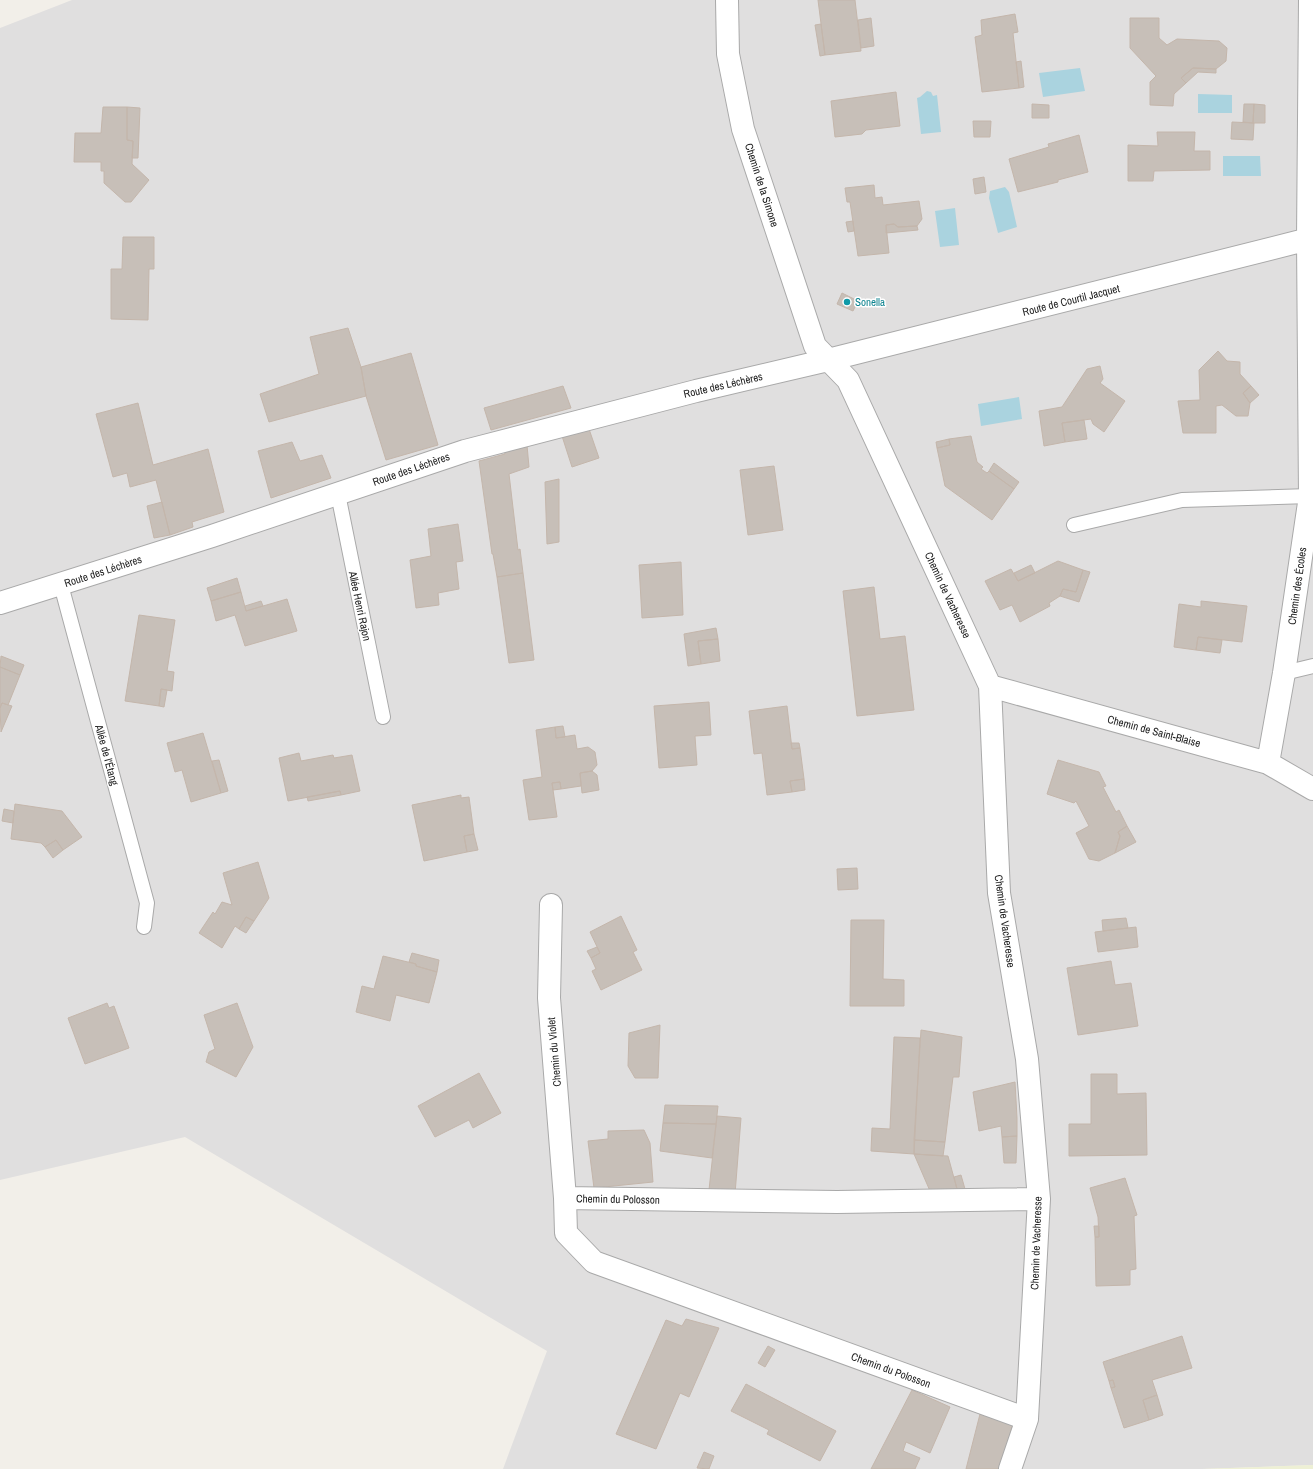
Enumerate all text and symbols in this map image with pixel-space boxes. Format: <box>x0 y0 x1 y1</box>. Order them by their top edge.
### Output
street label: Chemin de la Simone <box>742 141 782 229</box>
street label: Route de Courtil Jacquet <box>1021 281 1122 319</box>
place label: Sonella <box>855 295 885 309</box>
marker: Sonella <box>842 297 852 307</box>
street label: Route des Léchères <box>682 369 764 401</box>
street label: Route des Léchères <box>371 449 452 489</box>
street label: Chemin des Écoles <box>1285 546 1309 626</box>
street label: Chemin de Vacheresse <box>922 550 974 640</box>
street label: Route des Léchères <box>62 552 144 590</box>
street label: Allée Henri Rajon <box>346 569 374 642</box>
street label: Chemin de Saint-Blaise <box>1106 712 1202 750</box>
street label: Allée de l'Étang <box>92 722 122 787</box>
street label: Chemin de Vacheresse <box>992 874 1018 968</box>
street label: Chemin du Violet <box>544 1016 564 1087</box>
street label: Chemin du Polosson <box>576 1191 660 1207</box>
street label: Chemin de Vacheresse <box>1027 1196 1045 1290</box>
street label: Chemin du Polosson <box>849 1349 933 1391</box>

